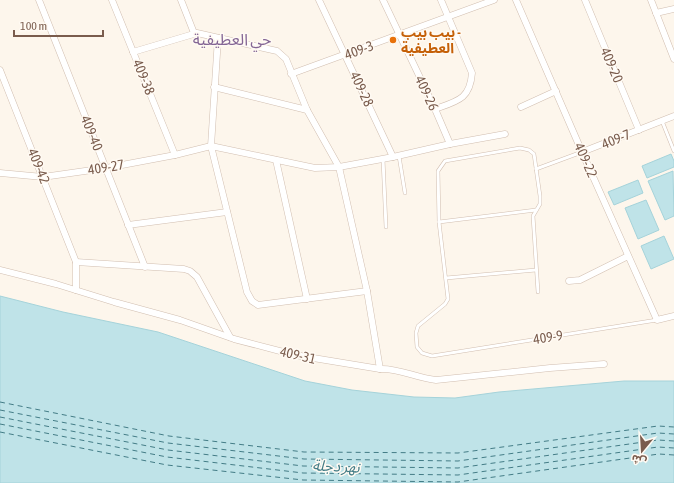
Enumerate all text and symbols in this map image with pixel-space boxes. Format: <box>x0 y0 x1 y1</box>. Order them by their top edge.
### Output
scale bar <box>14 12 103 38</box>
text: 100 m <box>20 19 47 33</box>
place label: بيب بيب - العطيفية <box>401 24 461 56</box>
district label: حي العطيفية <box>193 30 271 52</box>
marker: بيب بيب - العطيفية <box>388 35 398 45</box>
street label: 409-3 <box>342 37 376 63</box>
street label: 409-20 <box>598 45 627 85</box>
street label: 409-38 <box>130 57 158 97</box>
street label: 409-28 <box>347 69 377 109</box>
street label: 409-26 <box>412 73 442 113</box>
street label: 409-40 <box>78 113 106 153</box>
street label: 409-7 <box>599 126 633 152</box>
street label: 409-22 <box>571 140 601 180</box>
street label: 409-42 <box>25 146 53 186</box>
street label: 409-27 <box>87 156 125 178</box>
street label: 409-9 <box>532 327 564 347</box>
street label: 409-31 <box>278 343 318 367</box>
north arrow <box>622 431 662 471</box>
text: ش <box>630 452 648 469</box>
water label: نهر دجلة <box>312 456 362 477</box>

